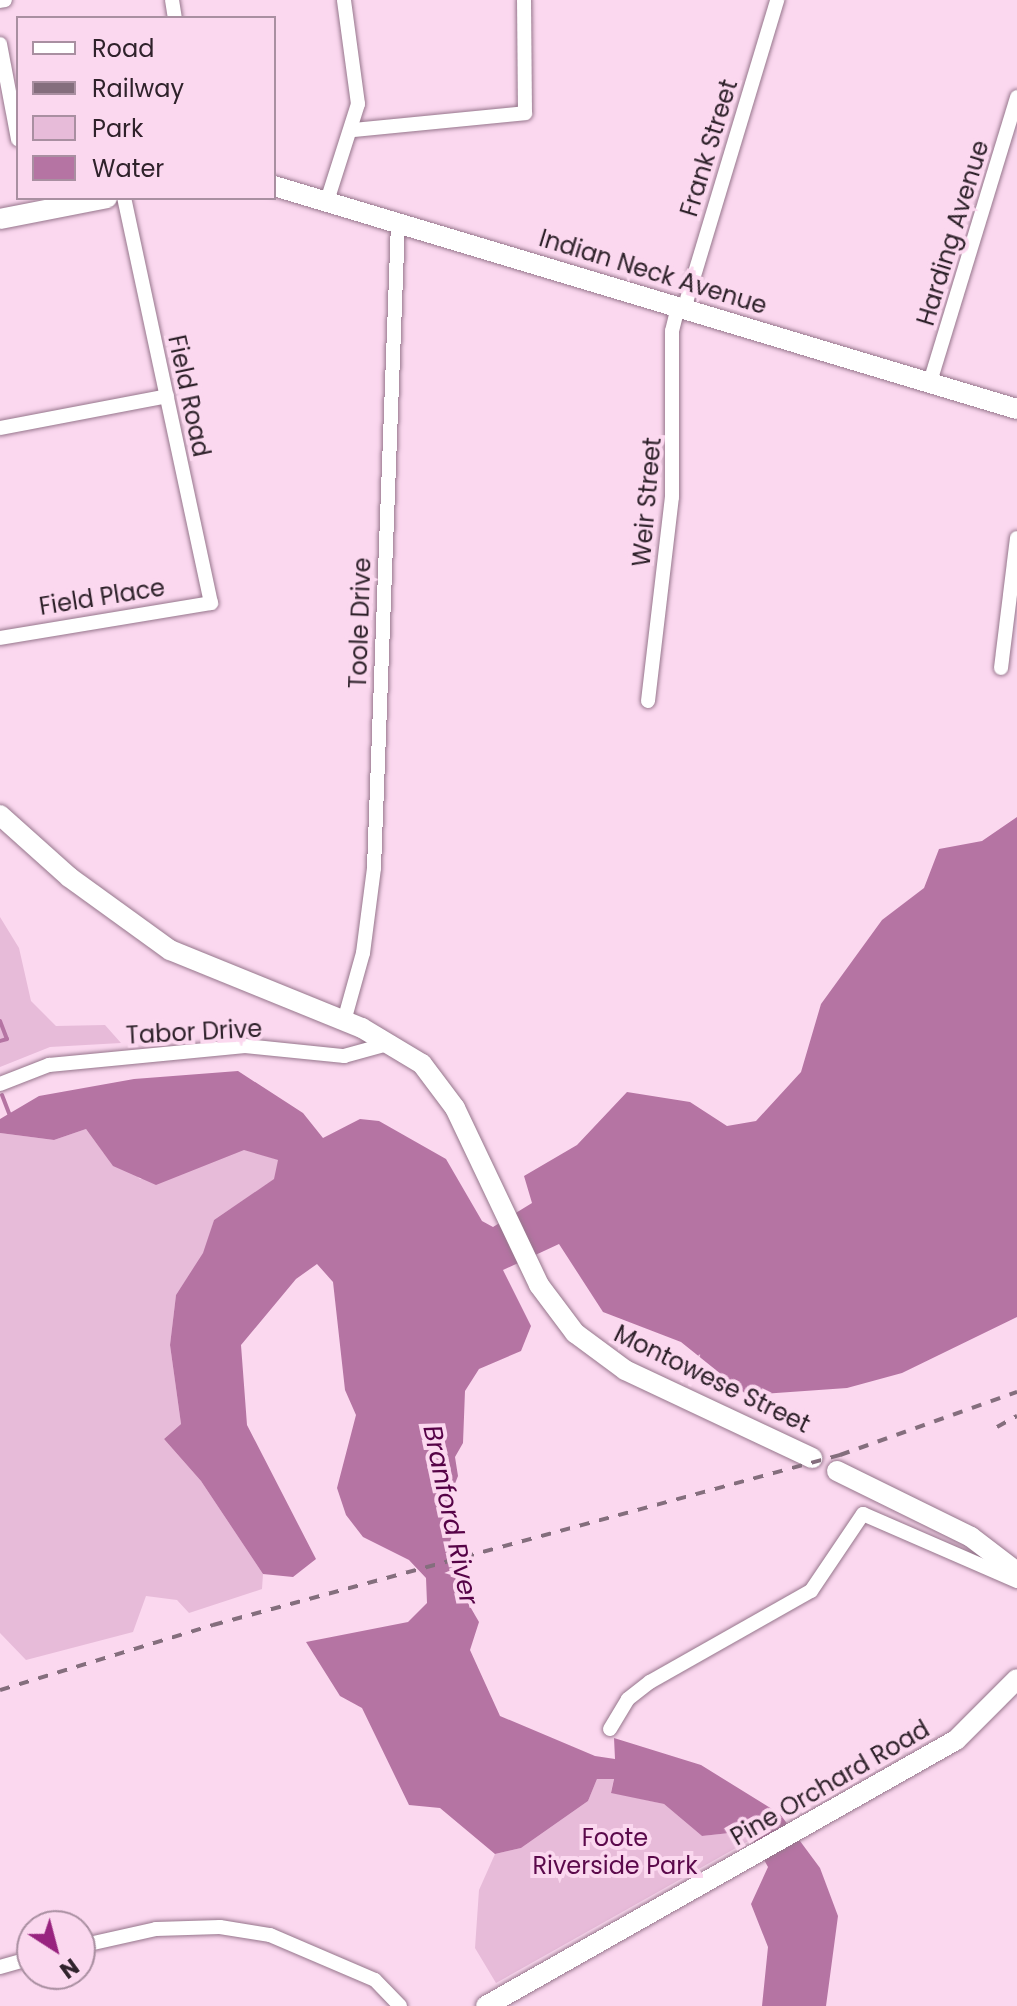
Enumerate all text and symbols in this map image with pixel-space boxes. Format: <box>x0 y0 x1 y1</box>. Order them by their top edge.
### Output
legend <box>16 16 276 200</box>
text: Road <box>92 32 154 65</box>
text: Railway <box>92 72 184 105</box>
street label: Frank Street <box>675 76 743 220</box>
text: Park <box>92 112 143 145</box>
street label: Harding Avenue <box>911 137 995 329</box>
text: Water <box>92 152 164 185</box>
street label: Indian Neck Avenue <box>536 224 770 320</box>
street label: Field Road <box>162 332 216 460</box>
street label: Weir Street <box>627 436 667 568</box>
street label: Toole Drive <box>343 557 377 689</box>
street label: Field Place <box>37 573 167 621</box>
street label: Tabor Drive <box>125 1014 263 1050</box>
street label: Montowese Street <box>609 1319 815 1439</box>
water label: Branford River <box>416 1422 484 1608</box>
street label: Pine Orchard Road <box>726 1714 934 1852</box>
park label: Foote Riverside Park <box>532 1824 698 1880</box>
north arrow <box>16 1910 96 1990</box>
text: N <box>53 1951 85 1986</box>

